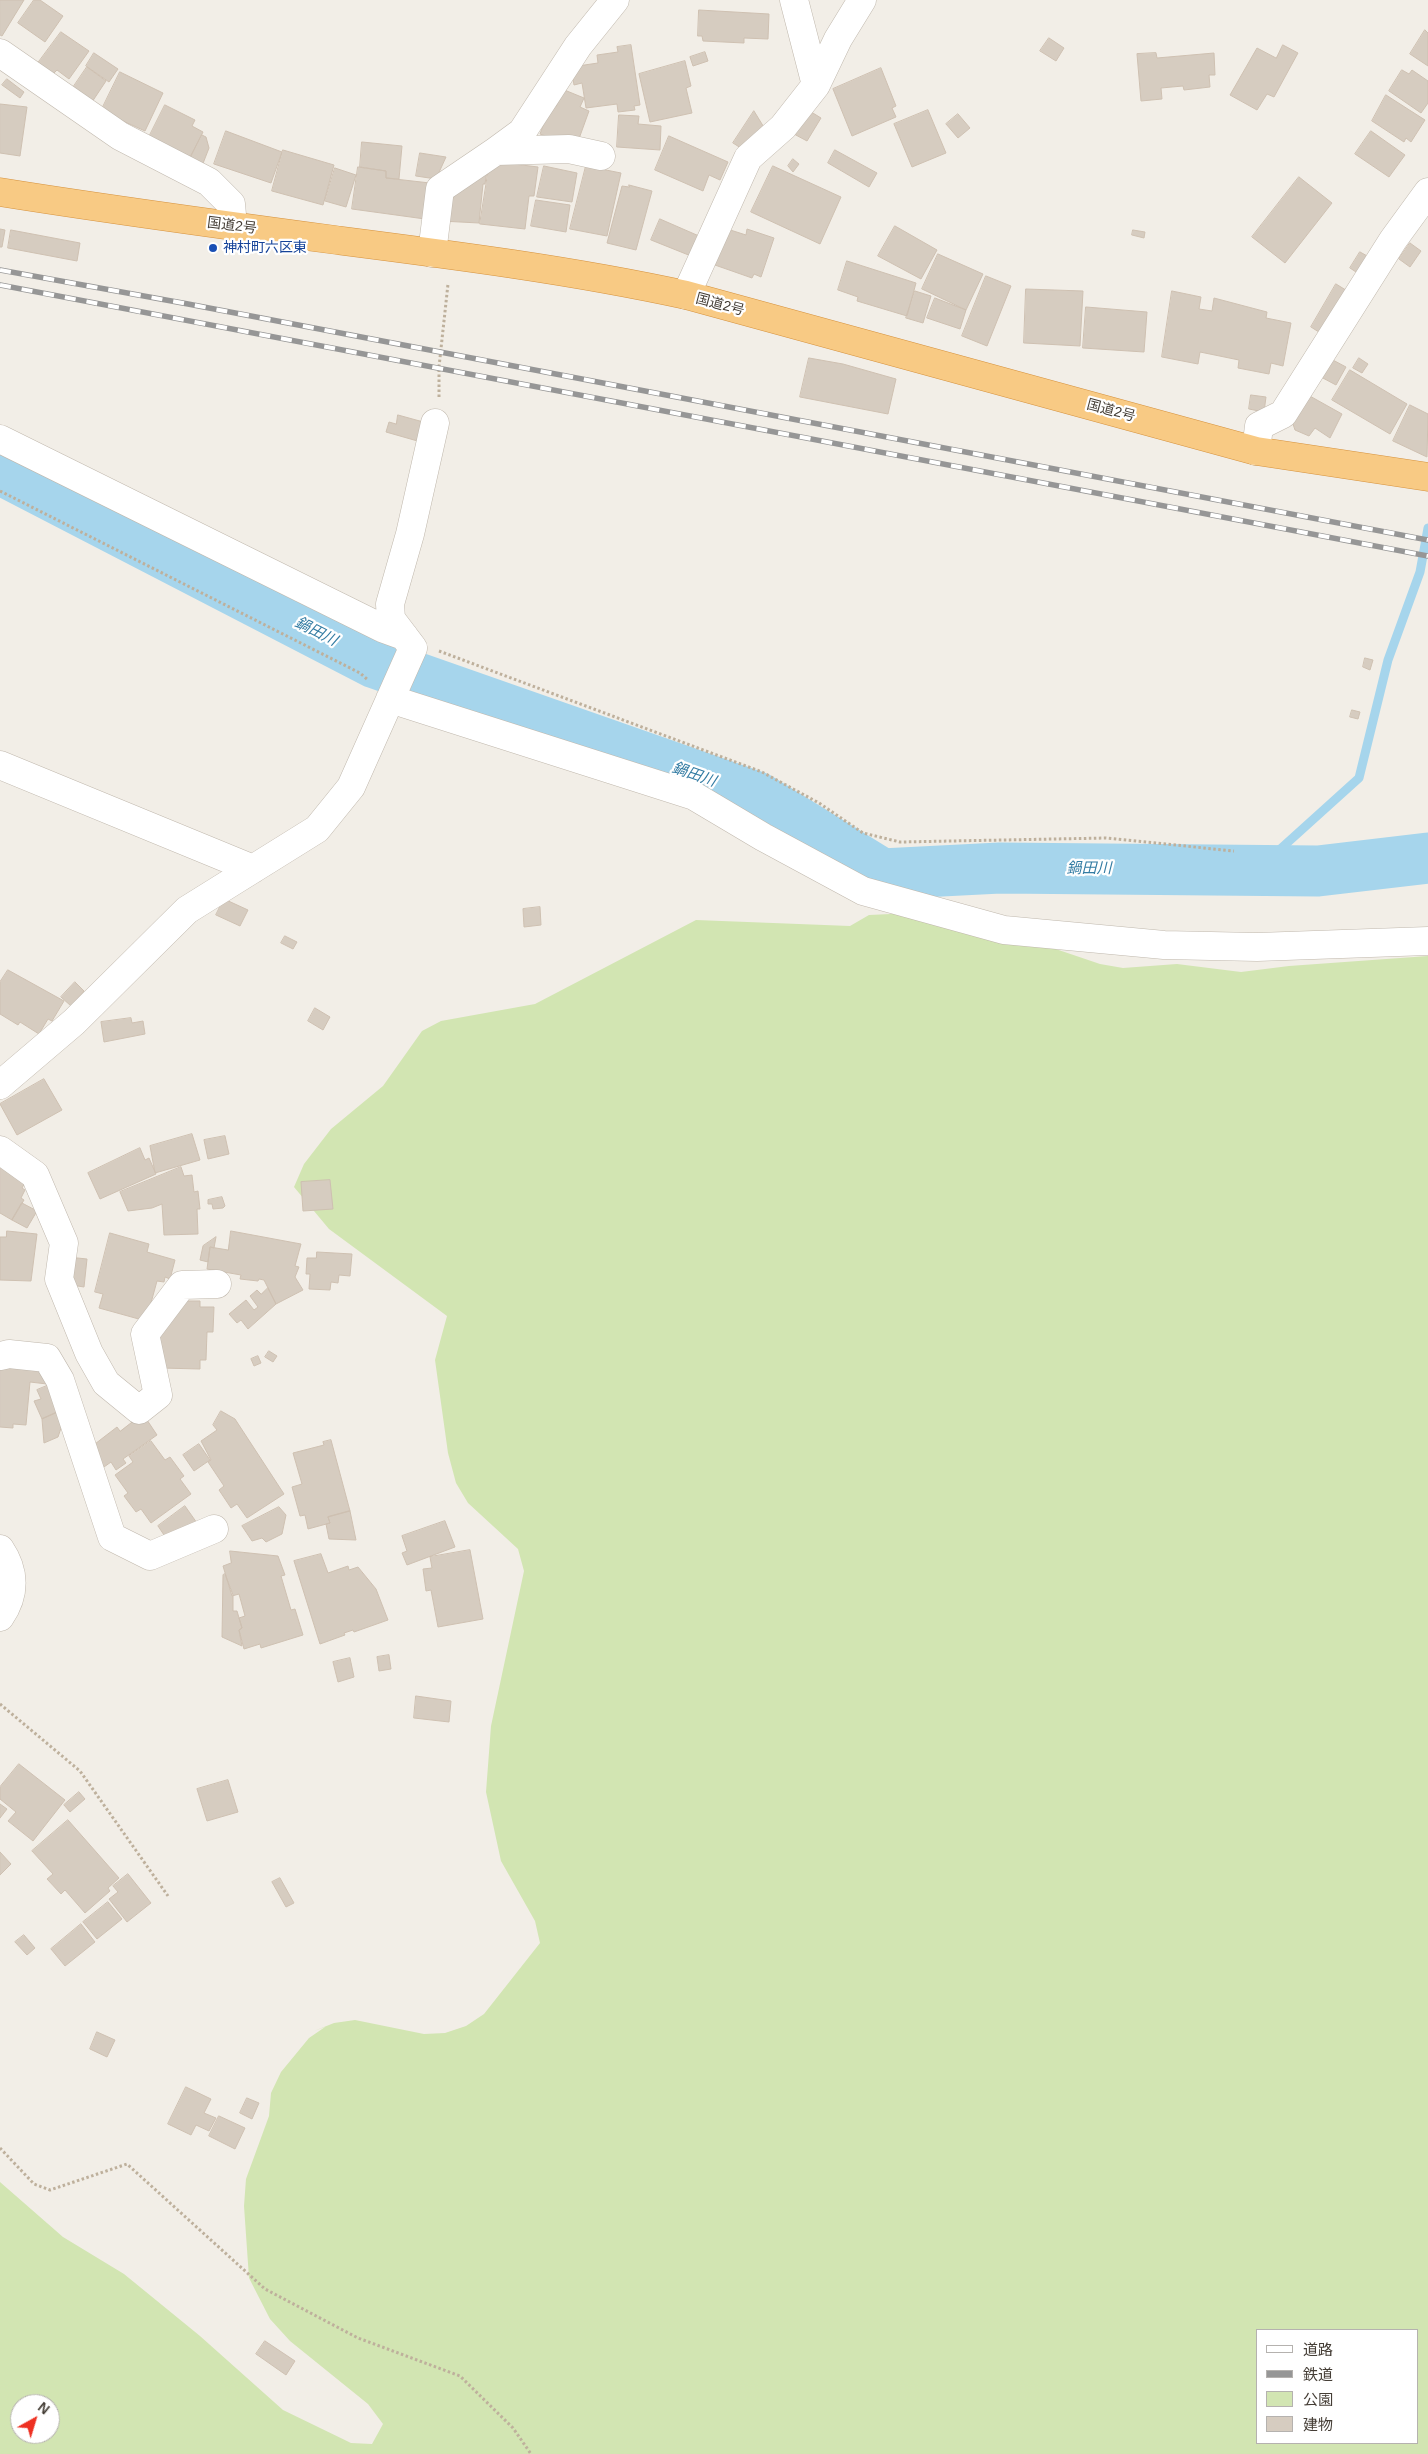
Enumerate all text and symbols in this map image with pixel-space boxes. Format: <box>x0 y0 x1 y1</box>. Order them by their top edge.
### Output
street label: 国道2号 <box>206 215 258 237</box>
place label: 神村町六区東 <box>223 240 307 256</box>
marker: 神村町六区東 <box>207 242 219 254</box>
street label: 国道2号 <box>694 290 746 320</box>
street label: 国道2号 <box>1085 396 1137 426</box>
water label: 鍋田川 <box>292 614 340 650</box>
water label: 鍋田川 <box>670 759 718 791</box>
water label: 鍋田川 <box>1067 860 1111 878</box>
legend <box>1256 2329 1418 2444</box>
text: 道路 <box>1303 2341 1333 2358</box>
text: 鉄道 <box>1303 2366 1333 2383</box>
text: 公園 <box>1303 2391 1333 2408</box>
north arrow <box>10 2394 60 2444</box>
text: N <box>35 2399 53 2418</box>
text: 建物 <box>1303 2416 1333 2433</box>

